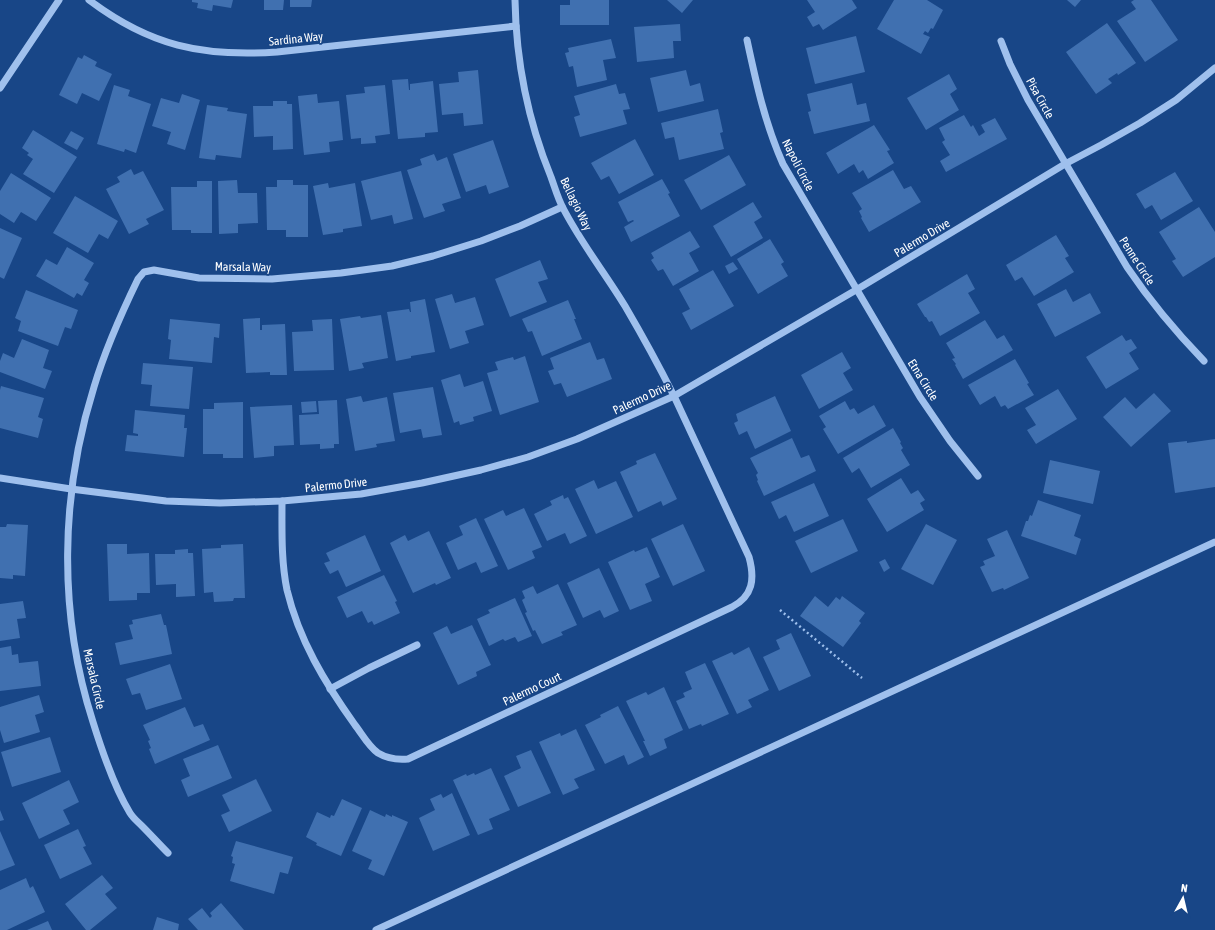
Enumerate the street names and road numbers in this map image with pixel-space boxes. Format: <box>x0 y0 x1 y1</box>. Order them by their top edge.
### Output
street label: Sardina Way <box>268 29 324 49</box>
street label: Pisa Circle <box>1023 75 1057 121</box>
street label: Napoli Circle <box>779 137 817 193</box>
street label: Bellagio Way <box>557 175 595 233</box>
street label: Palermo Drive <box>892 216 952 260</box>
street label: Penne Circle <box>1116 234 1158 288</box>
street label: Marsala Way <box>215 260 271 274</box>
street label: Etna Circle <box>905 357 941 403</box>
street label: Palermo Drive <box>611 378 673 418</box>
street label: Palermo Drive <box>304 475 368 495</box>
street label: Marsala Circle <box>80 647 108 711</box>
street label: Palermo Court <box>501 669 564 709</box>

